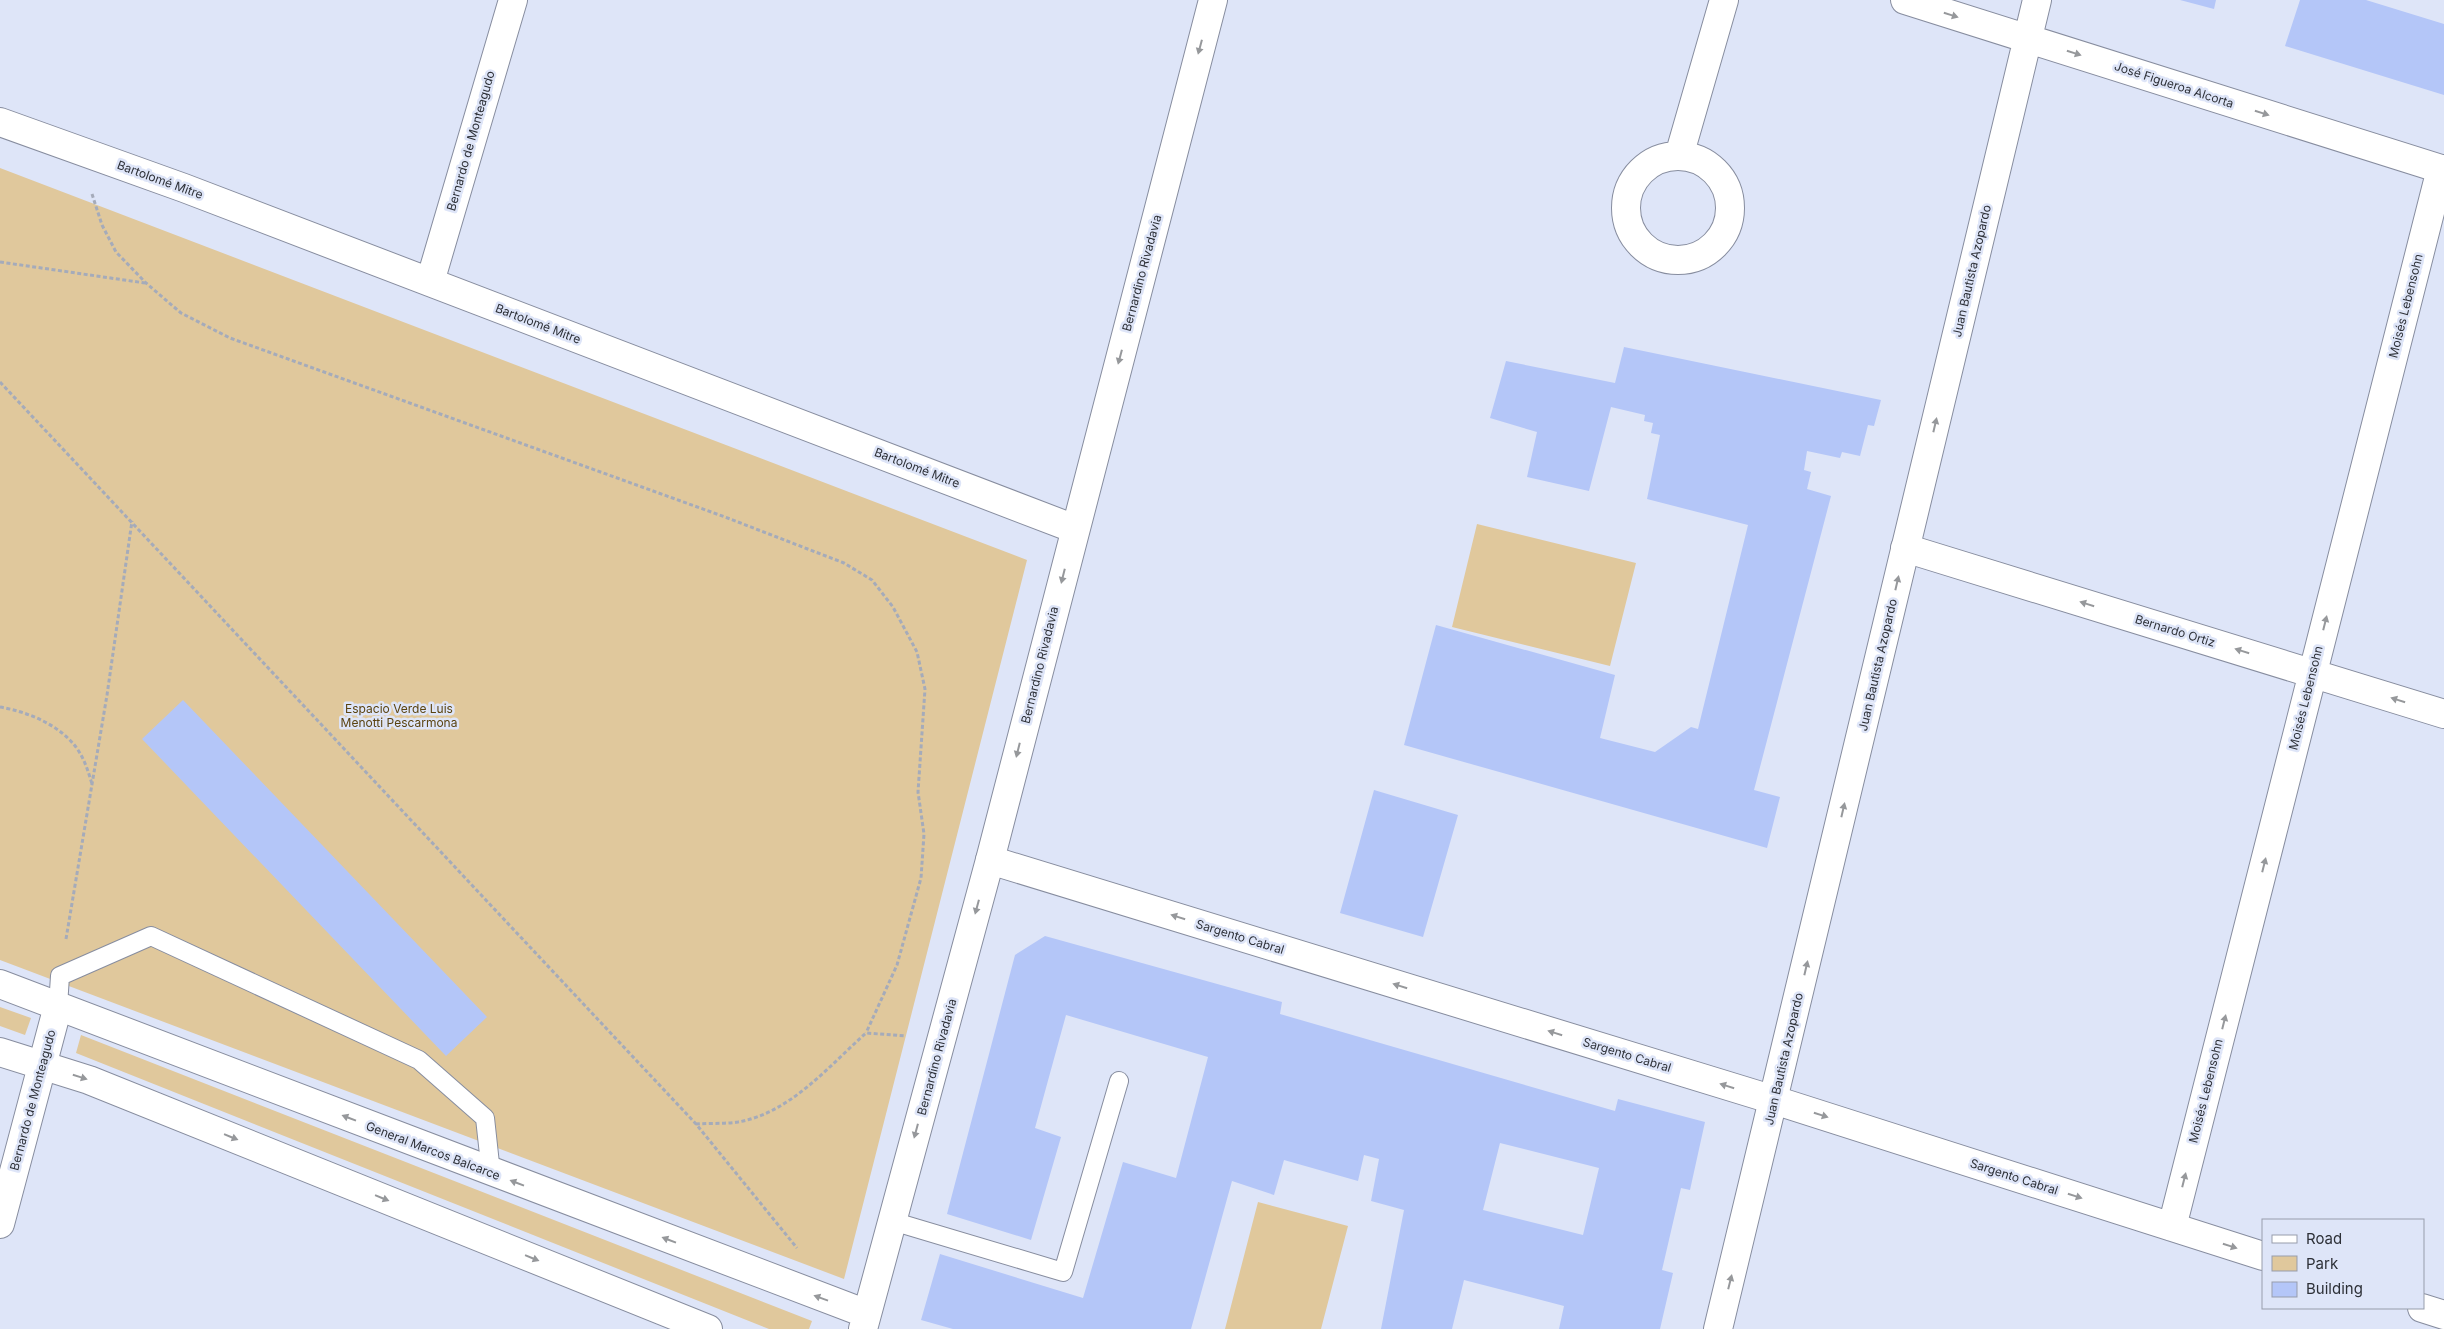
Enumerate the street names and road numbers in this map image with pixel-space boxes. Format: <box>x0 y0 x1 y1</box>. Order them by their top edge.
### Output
street label: José Figueroa Alcorta <box>2113 58 2236 111</box>
street label: Bernardo de Monteagudo <box>443 69 498 213</box>
street label: Bartolomé Mitre <box>115 157 205 202</box>
street label: Juan Bautista Azopardo <box>1949 203 1994 338</box>
street label: Bernardino Rivadavia <box>1119 213 1164 333</box>
street label: Moisés Lebensohn <box>2385 252 2426 360</box>
street label: Bartolomé Mitre <box>493 300 583 347</box>
street label: Bartolomé Mitre <box>872 444 962 491</box>
street label: Juan Bautista Azopardo <box>1855 597 1900 732</box>
street label: Bernardino Rivadavia <box>1018 605 1061 725</box>
street label: Bernardo Ortiz <box>2133 611 2217 650</box>
street label: Moisés Lebensohn <box>2285 644 2326 752</box>
street label: Sargento Cabral <box>1194 916 1286 957</box>
street label: Juan Bautista Azopardo <box>1761 991 1806 1126</box>
street label: Bernardino Rivadavia <box>914 997 959 1117</box>
street label: Bernardo de Monteagudo <box>6 1028 59 1172</box>
street label: Sargento Cabral <box>1581 1034 1673 1075</box>
street label: Moisés Lebensohn <box>2185 1037 2226 1145</box>
street label: General Marcos Balcarce <box>364 1118 502 1183</box>
street label: Sargento Cabral <box>1968 1155 2060 1198</box>

